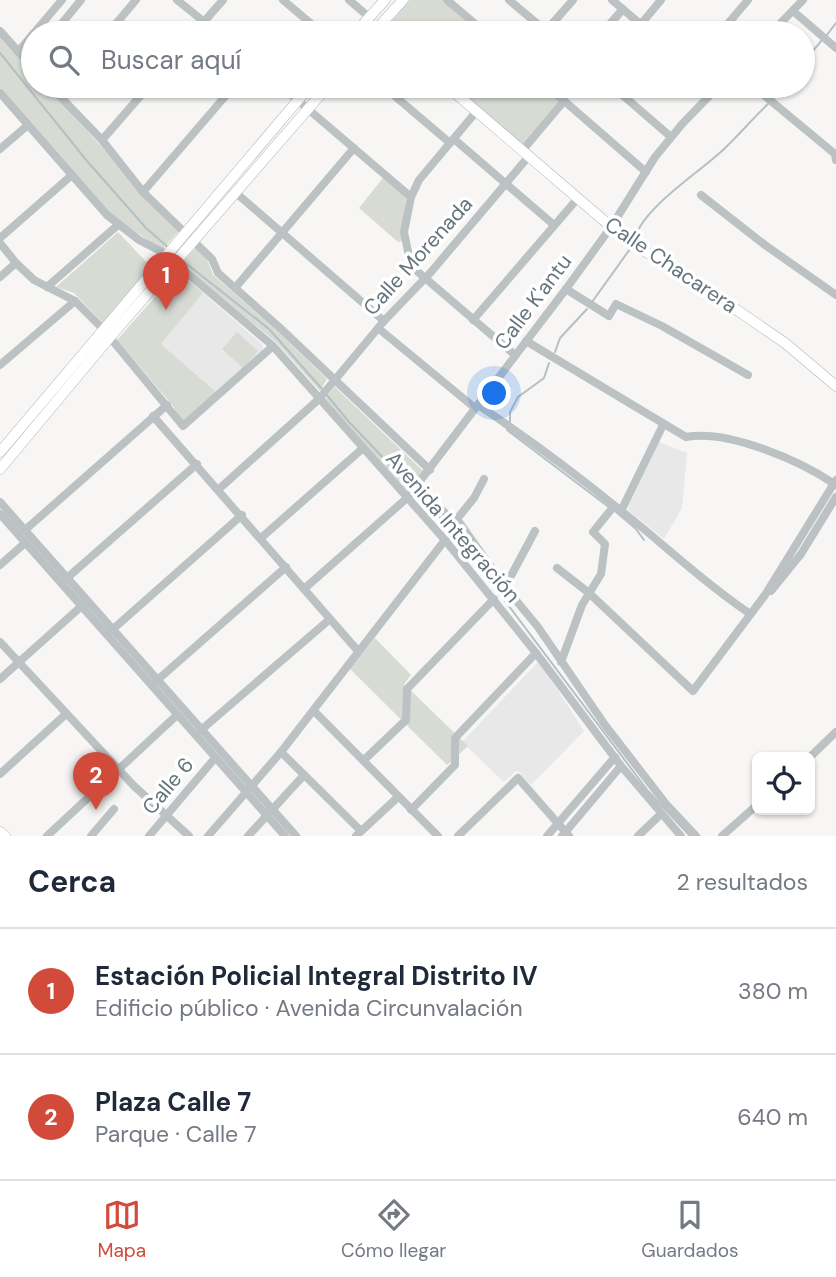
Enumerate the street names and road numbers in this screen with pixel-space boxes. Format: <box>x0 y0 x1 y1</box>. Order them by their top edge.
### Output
street label: Calle Morenada <box>357 191 479 321</box>
street label: Calle Chacarera <box>599 210 743 320</box>
street label: Calle K'antu <box>488 249 578 355</box>
street label: Avenida Integración <box>379 445 527 609</box>
street label: Calle 6 <box>136 752 200 820</box>

